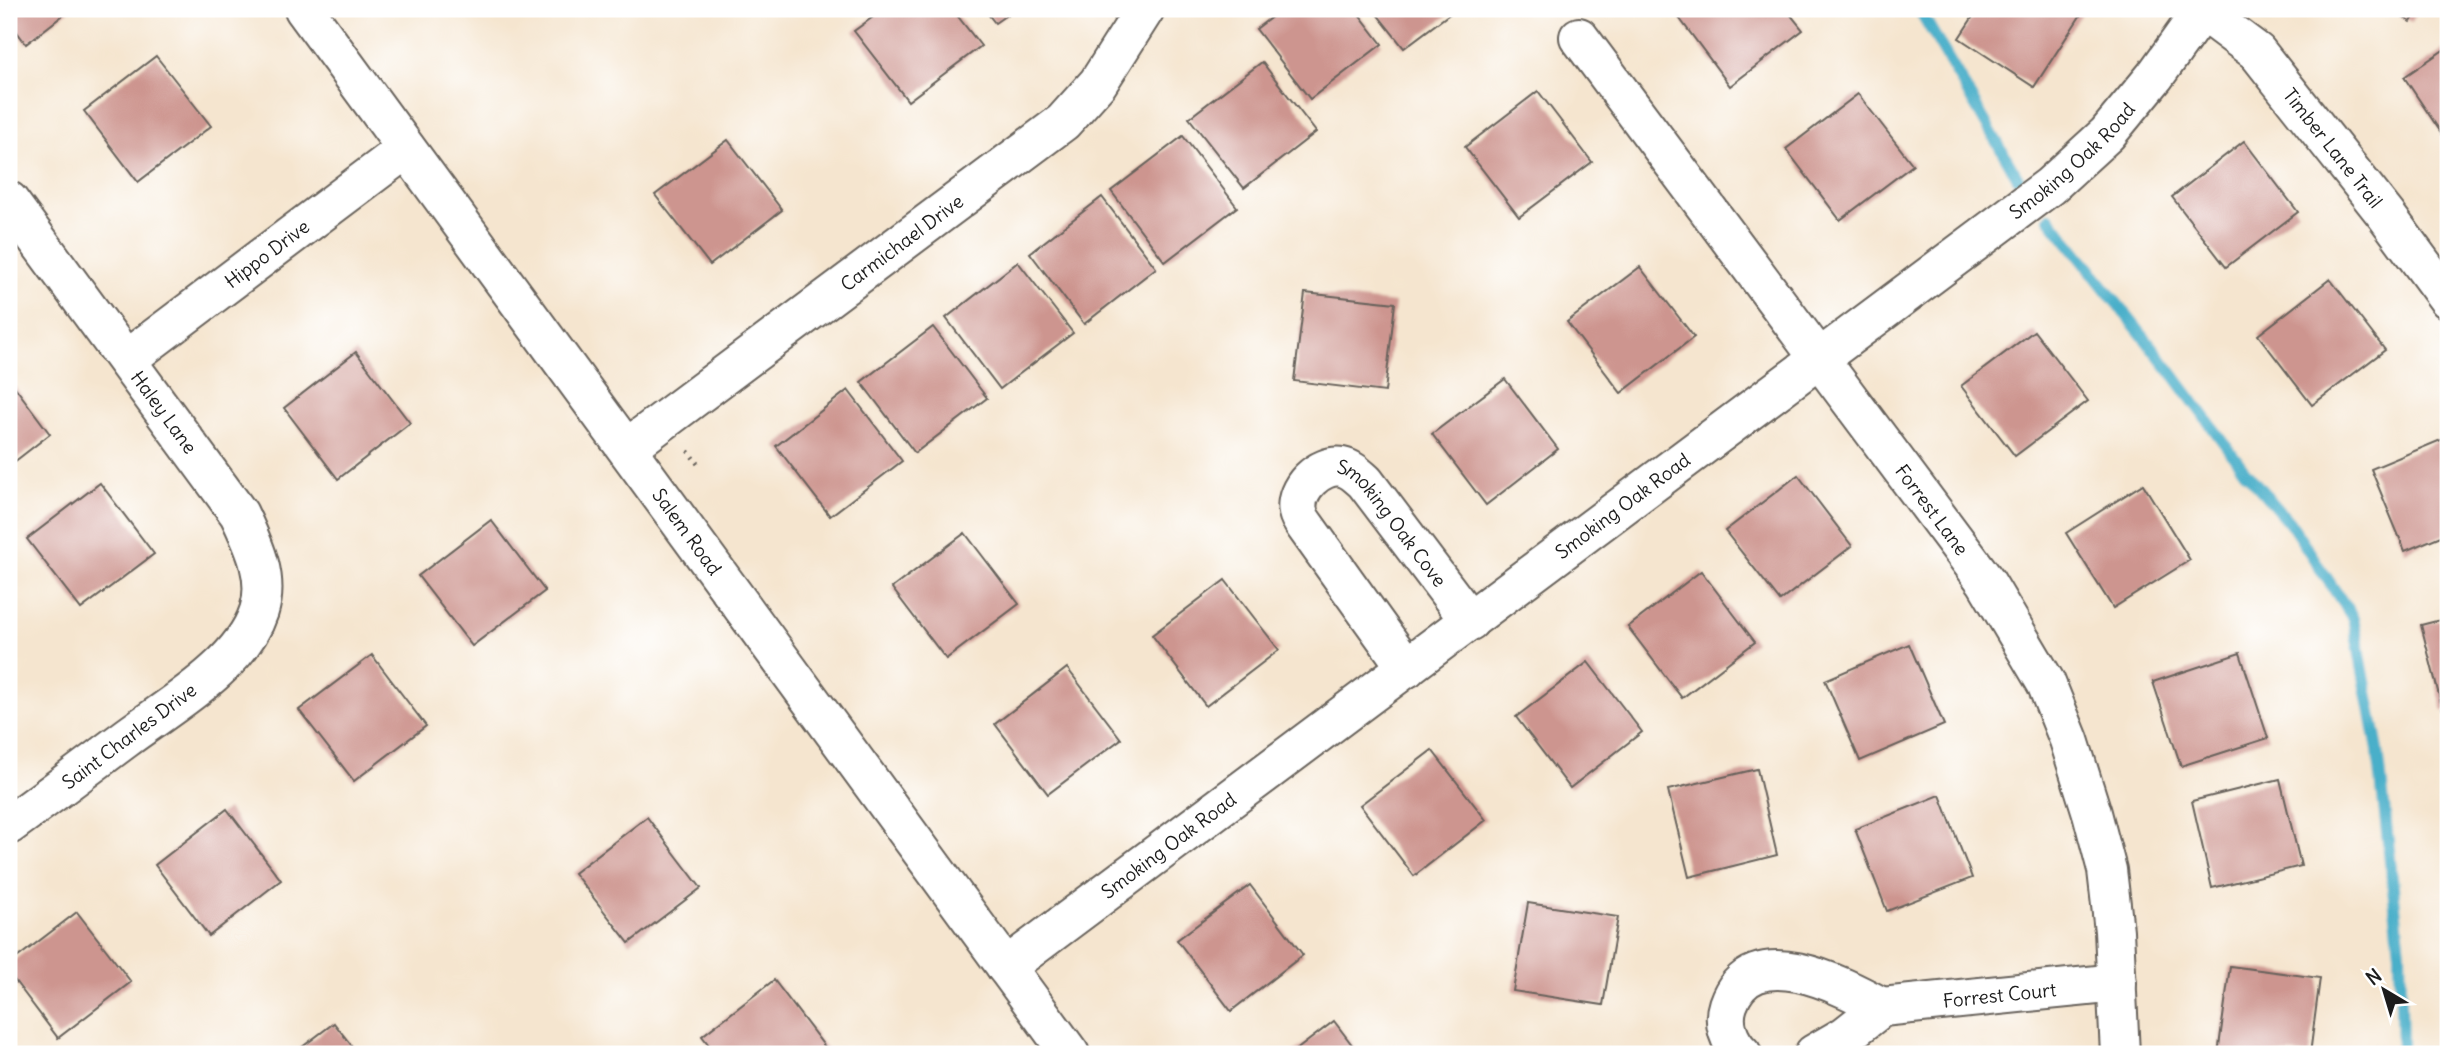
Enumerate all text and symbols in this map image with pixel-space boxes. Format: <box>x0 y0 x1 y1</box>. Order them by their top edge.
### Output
street label: Timber Lane Trail <box>2278 83 2388 213</box>
street label: Smoking Oak Road <box>2004 98 2140 224</box>
street label: Carmichael Drive <box>836 189 968 296</box>
street label: Hippo Drive <box>220 214 314 293</box>
street label: Haley Lane <box>126 366 202 458</box>
street label: Smoking Oak Road <box>1550 447 1695 564</box>
street label: Smoking Oak Cove <box>1335 454 1452 591</box>
street label: Forrest Lane <box>1890 459 1974 560</box>
street label: Salem Road <box>647 484 727 580</box>
street label: Saint Charles Drive <box>57 678 201 794</box>
street label: Smoking Oak Road <box>1096 787 1241 904</box>
north arrow <box>2348 954 2418 1024</box>
text: N <box>2361 963 2386 990</box>
street label: Forrest Court <box>1942 977 2057 1013</box>

